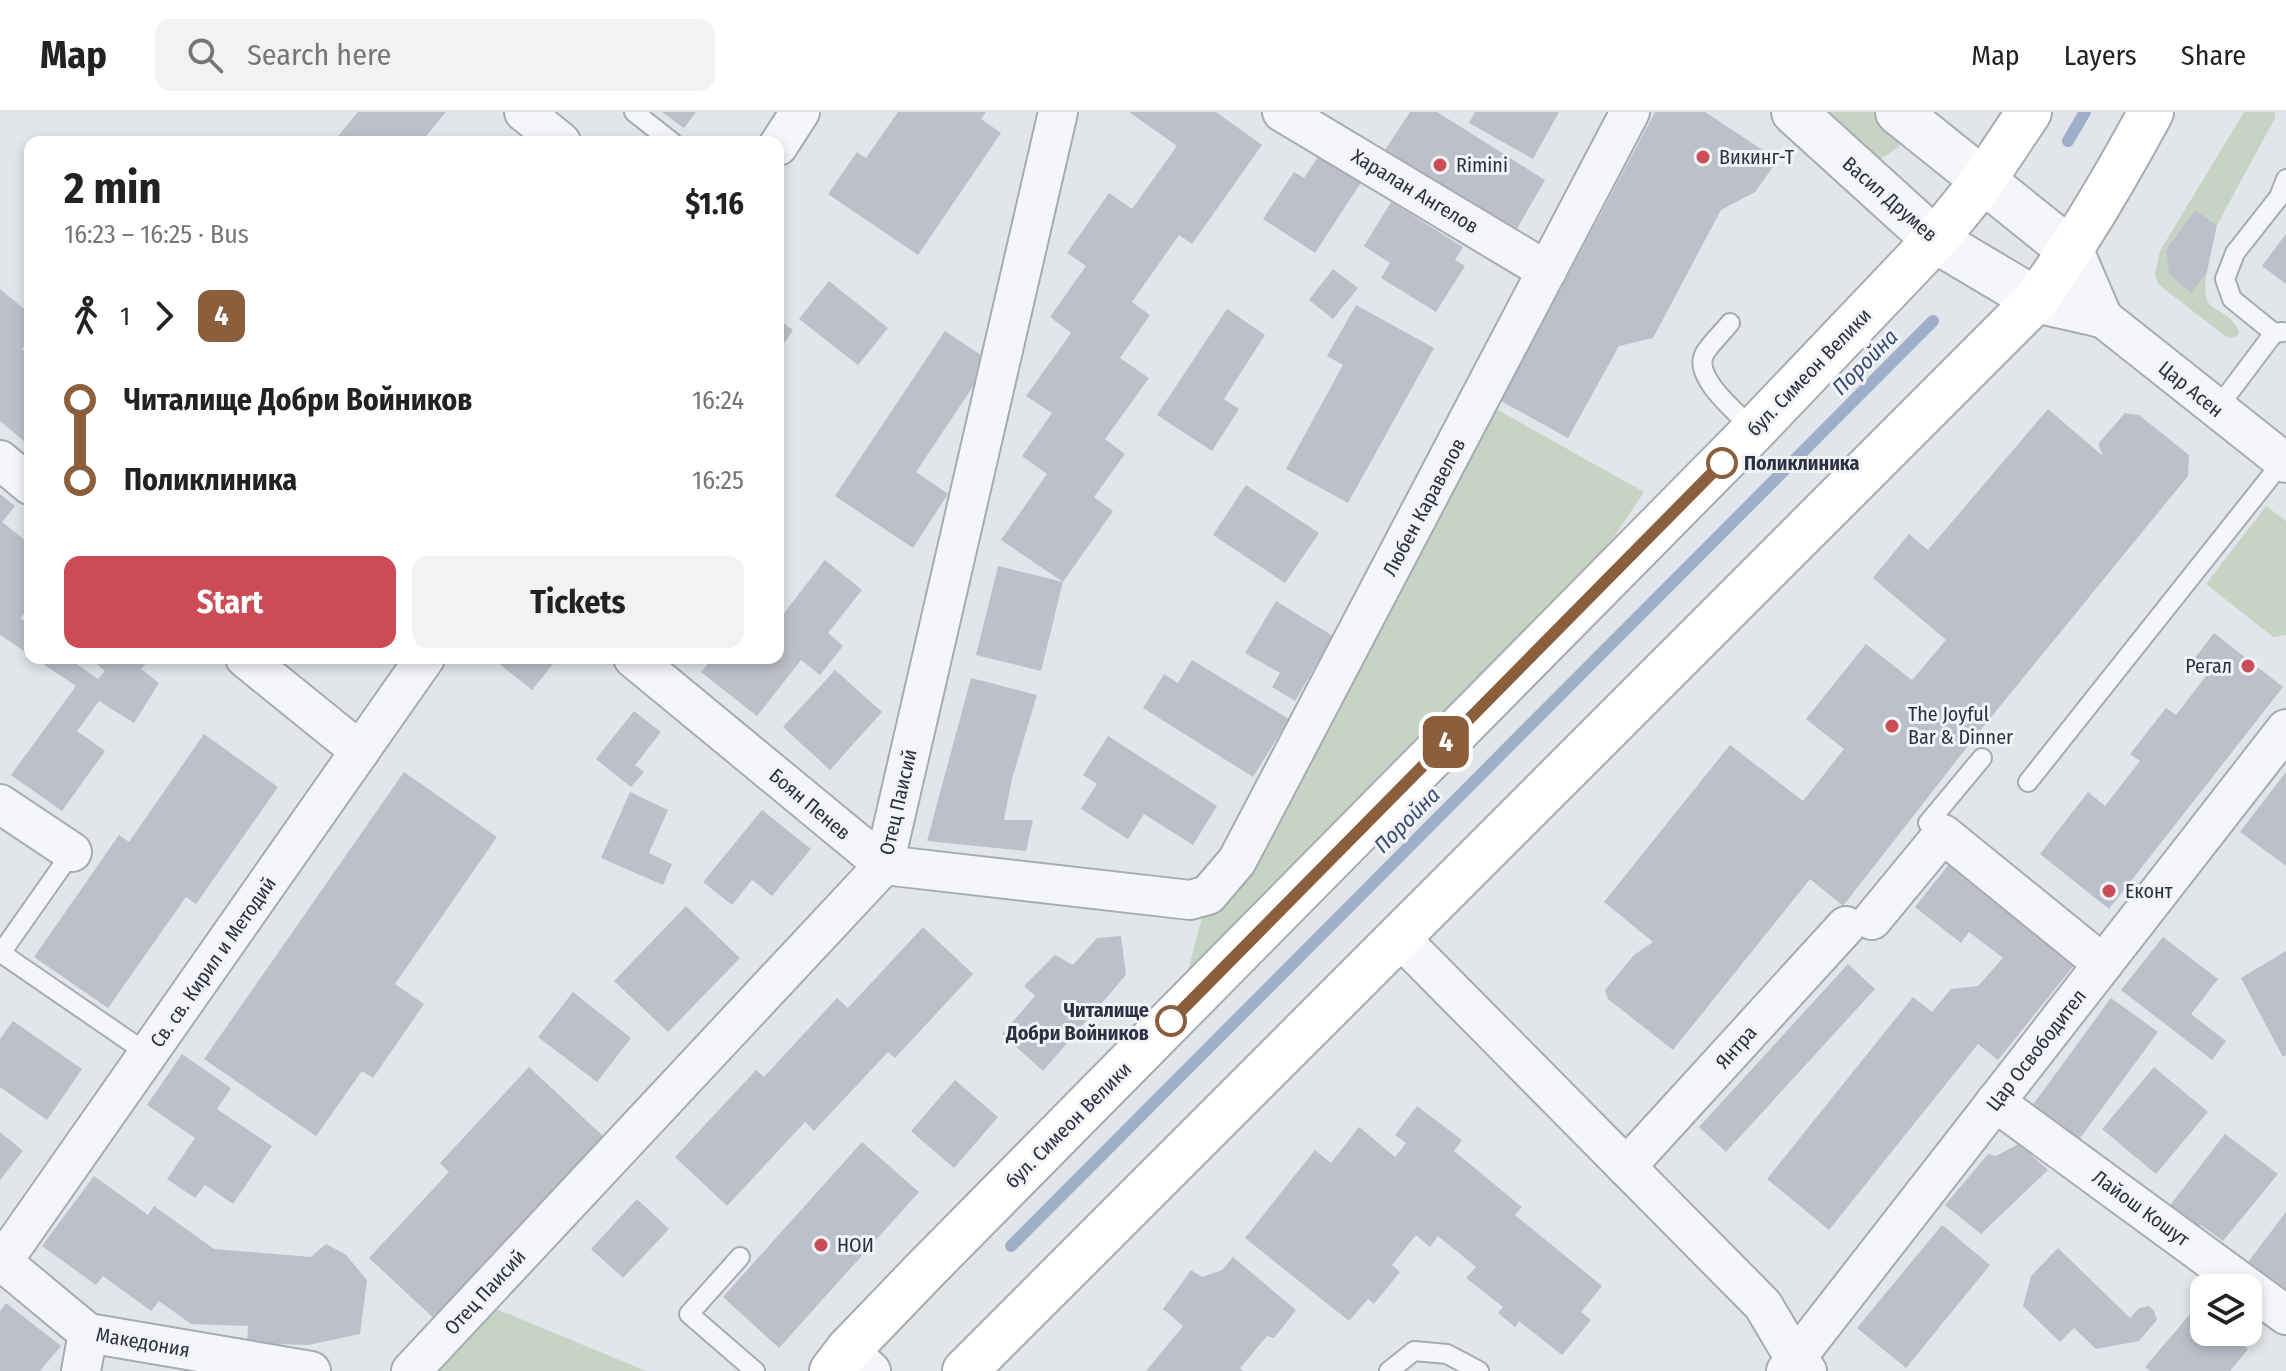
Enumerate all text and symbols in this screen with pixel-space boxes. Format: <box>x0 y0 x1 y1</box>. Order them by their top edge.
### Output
search box <box>155 19 715 91</box>
text: Map <box>40 32 107 78</box>
icon: search <box>183 33 227 77</box>
text: Search here <box>247 37 391 73</box>
text: Map <box>1971 39 2020 72</box>
text: Layers <box>2064 39 2137 72</box>
text: Share <box>2181 39 2246 72</box>
street label: Харалан Ангелов <box>1347 144 1483 238</box>
place label: Викинг-Т <box>1719 145 1795 169</box>
marker: Викинг-Т <box>1694 148 1712 166</box>
street label: Васил Друмев <box>1838 151 1942 247</box>
place label: Rimini <box>1456 153 1508 177</box>
marker: Rimini <box>1431 156 1449 174</box>
text: 2 min <box>64 162 162 215</box>
text: $1.16 <box>685 186 744 222</box>
text: 16:23 – 16:25 · Bus <box>64 219 249 250</box>
icon: walk <box>64 294 108 338</box>
icon: forward <box>142 294 186 338</box>
text: 4 <box>214 299 229 332</box>
text: 1 <box>120 301 130 332</box>
street label: бул. Симеон Велики <box>1742 303 1876 441</box>
water label: Поройна <box>1826 323 1904 401</box>
street label: Цар Асен <box>2154 356 2228 422</box>
text: Читалище Добри Войников <box>124 382 473 418</box>
text: 16:24 <box>692 385 744 416</box>
street label: Любен Каравелов <box>1378 434 1470 580</box>
marker: Поликлиника <box>1707 448 1737 478</box>
place label: Поликлиника <box>1744 451 1860 475</box>
text: Поликлиника <box>124 462 297 498</box>
text: 16:25 <box>692 465 744 496</box>
button: Start <box>64 556 396 648</box>
button: Tickets <box>412 556 744 648</box>
place label: Регал <box>2185 654 2232 678</box>
marker: Регал <box>2239 657 2257 675</box>
place label: The Joyful Bar & Dinner <box>1908 702 2013 749</box>
line badge: 4 <box>1420 716 1472 768</box>
marker: The Joyful Bar & Dinner <box>1883 717 1901 735</box>
text: 4 <box>1439 725 1453 758</box>
street label: Отец Паисий <box>874 747 922 857</box>
street label: Боян Пенев <box>765 763 855 845</box>
water label: Поройна <box>1368 781 1446 859</box>
street label: Св. св. Кирил и Методий <box>145 872 281 1052</box>
place label: Еконт <box>2125 879 2174 903</box>
marker: Еконт <box>2100 882 2118 900</box>
street label: Цар Освободител <box>1981 984 2091 1116</box>
place label: Читалище Добри Войников <box>1005 998 1149 1045</box>
marker: Читалище Добри Войников <box>1156 1006 1186 1036</box>
street label: Янтра <box>1710 1020 1762 1074</box>
street label: бул. Симеон Велики <box>1000 1057 1136 1193</box>
street label: Лайош Кошут <box>2088 1165 2195 1252</box>
place label: НОИ <box>837 1233 874 1257</box>
marker: НОИ <box>812 1236 830 1254</box>
street label: Отец Паисий <box>439 1244 531 1340</box>
map controls <box>2190 1274 2262 1346</box>
button: layers <box>2190 1274 2262 1346</box>
street label: Македония <box>94 1322 192 1362</box>

